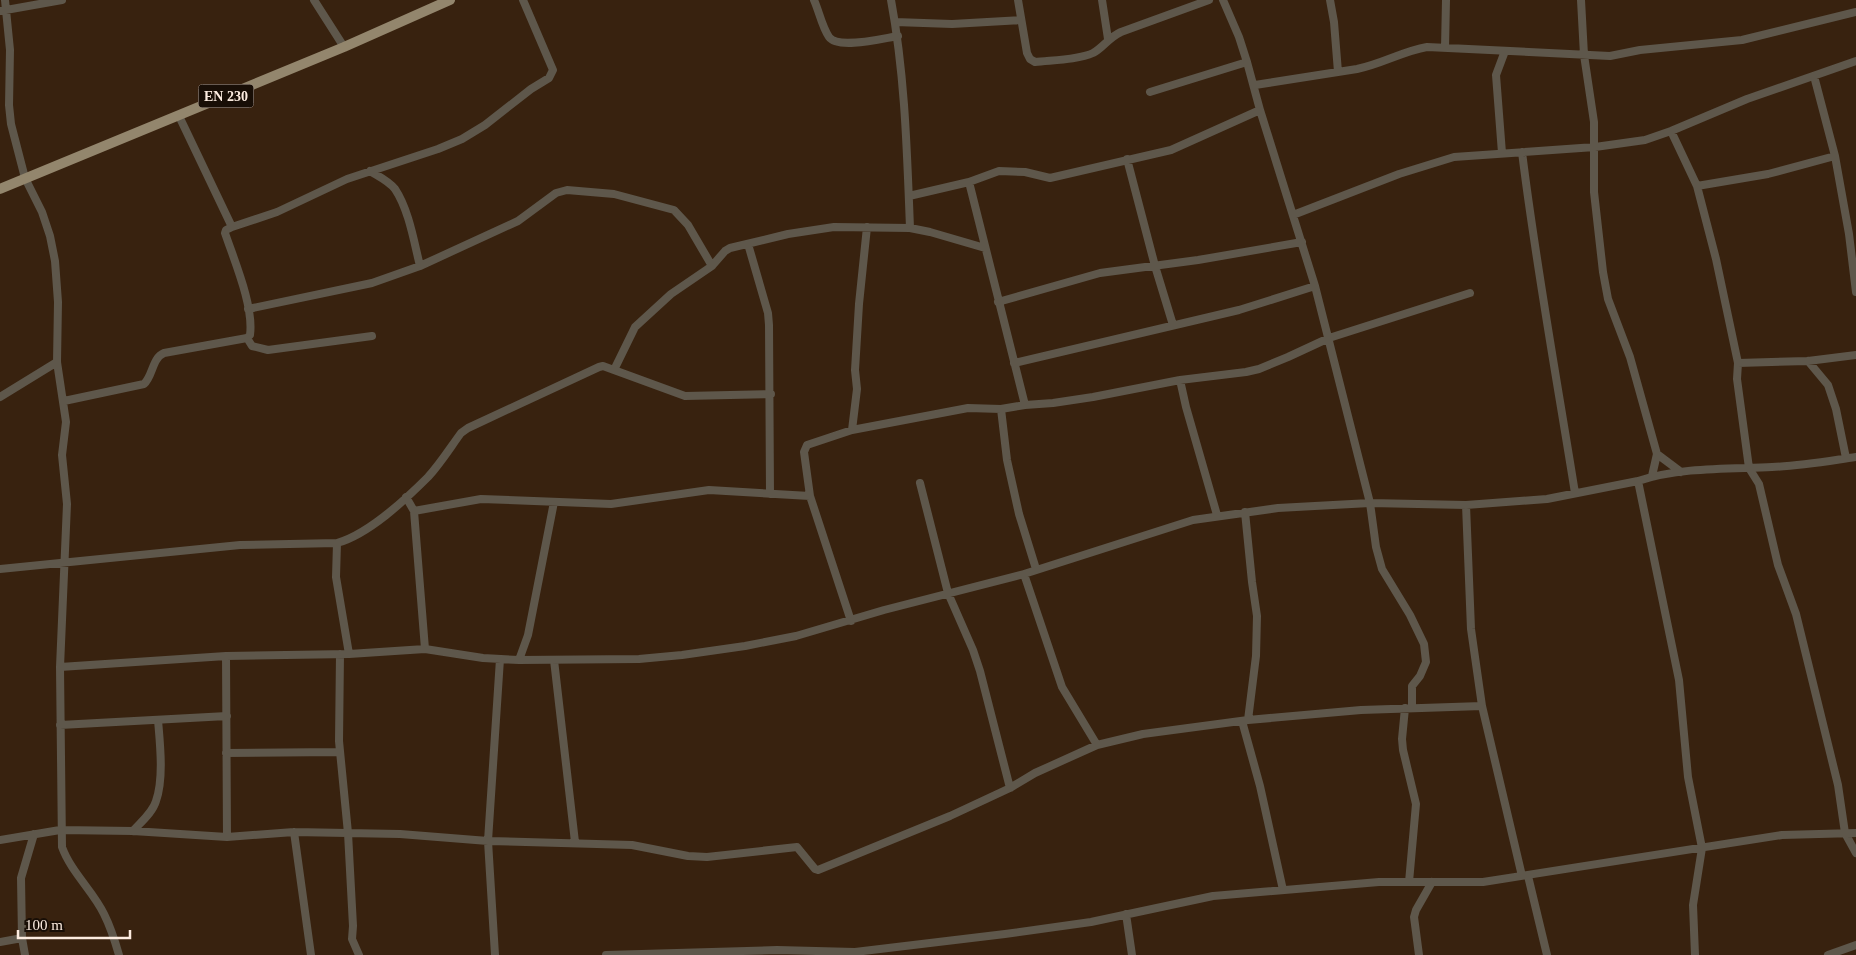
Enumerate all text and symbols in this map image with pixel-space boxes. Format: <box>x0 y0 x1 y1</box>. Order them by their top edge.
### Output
road number: EN 230 <box>198 84 254 108</box>
scale bar <box>18 908 130 940</box>
text: 100 m <box>25 917 63 933</box>

